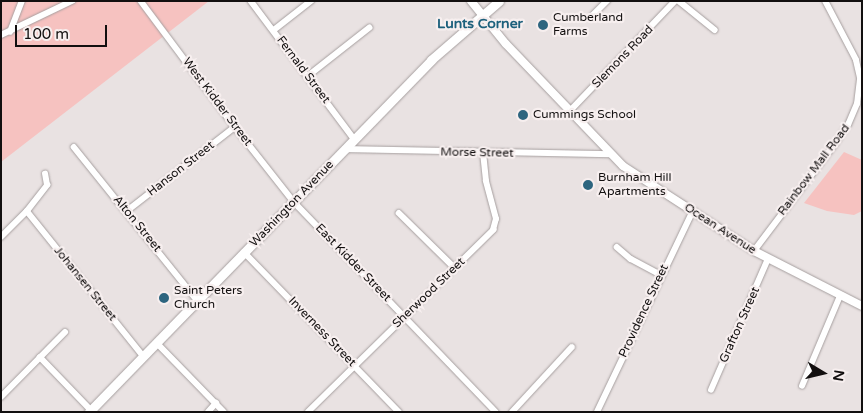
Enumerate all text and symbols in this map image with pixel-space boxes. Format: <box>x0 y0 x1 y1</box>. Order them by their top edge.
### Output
place label: Cumberland Farms <box>553 11 623 39</box>
scale bar <box>18 15 110 47</box>
district label: Lunts Corner <box>437 16 523 32</box>
marker: Cumberland Farms <box>537 19 549 31</box>
street label: Slemons Road <box>589 23 657 91</box>
text: 100 m <box>23 25 69 43</box>
street label: Fernald Street <box>273 34 333 106</box>
street label: West Kidder Street <box>179 55 255 149</box>
place label: Cummings School <box>533 108 636 122</box>
marker: Cummings School <box>517 109 529 121</box>
street label: Rainbow Mall Road <box>775 122 853 218</box>
street label: Hanson Street <box>145 138 217 200</box>
street label: Morse Street <box>440 145 514 161</box>
street label: Washington Avenue <box>247 158 337 250</box>
place label: Burnham Hill Apartments <box>598 171 672 199</box>
marker: Burnham Hill Apartments <box>582 179 594 191</box>
street label: Alton Street <box>110 193 164 255</box>
street label: Ocean Avenue <box>681 200 759 258</box>
street label: East Kidder Street <box>312 221 394 305</box>
street label: Johansen Street <box>51 244 119 324</box>
street label: Sherwood Street <box>390 255 468 331</box>
street label: Providence Street <box>616 262 672 360</box>
place label: Saint Peters Church <box>174 284 242 312</box>
street label: Grafton Street <box>717 285 763 365</box>
marker: Saint Peters Church <box>158 292 170 304</box>
street label: Inverness Street <box>285 294 359 370</box>
north arrow <box>798 348 848 398</box>
text: N <box>829 369 848 382</box>

